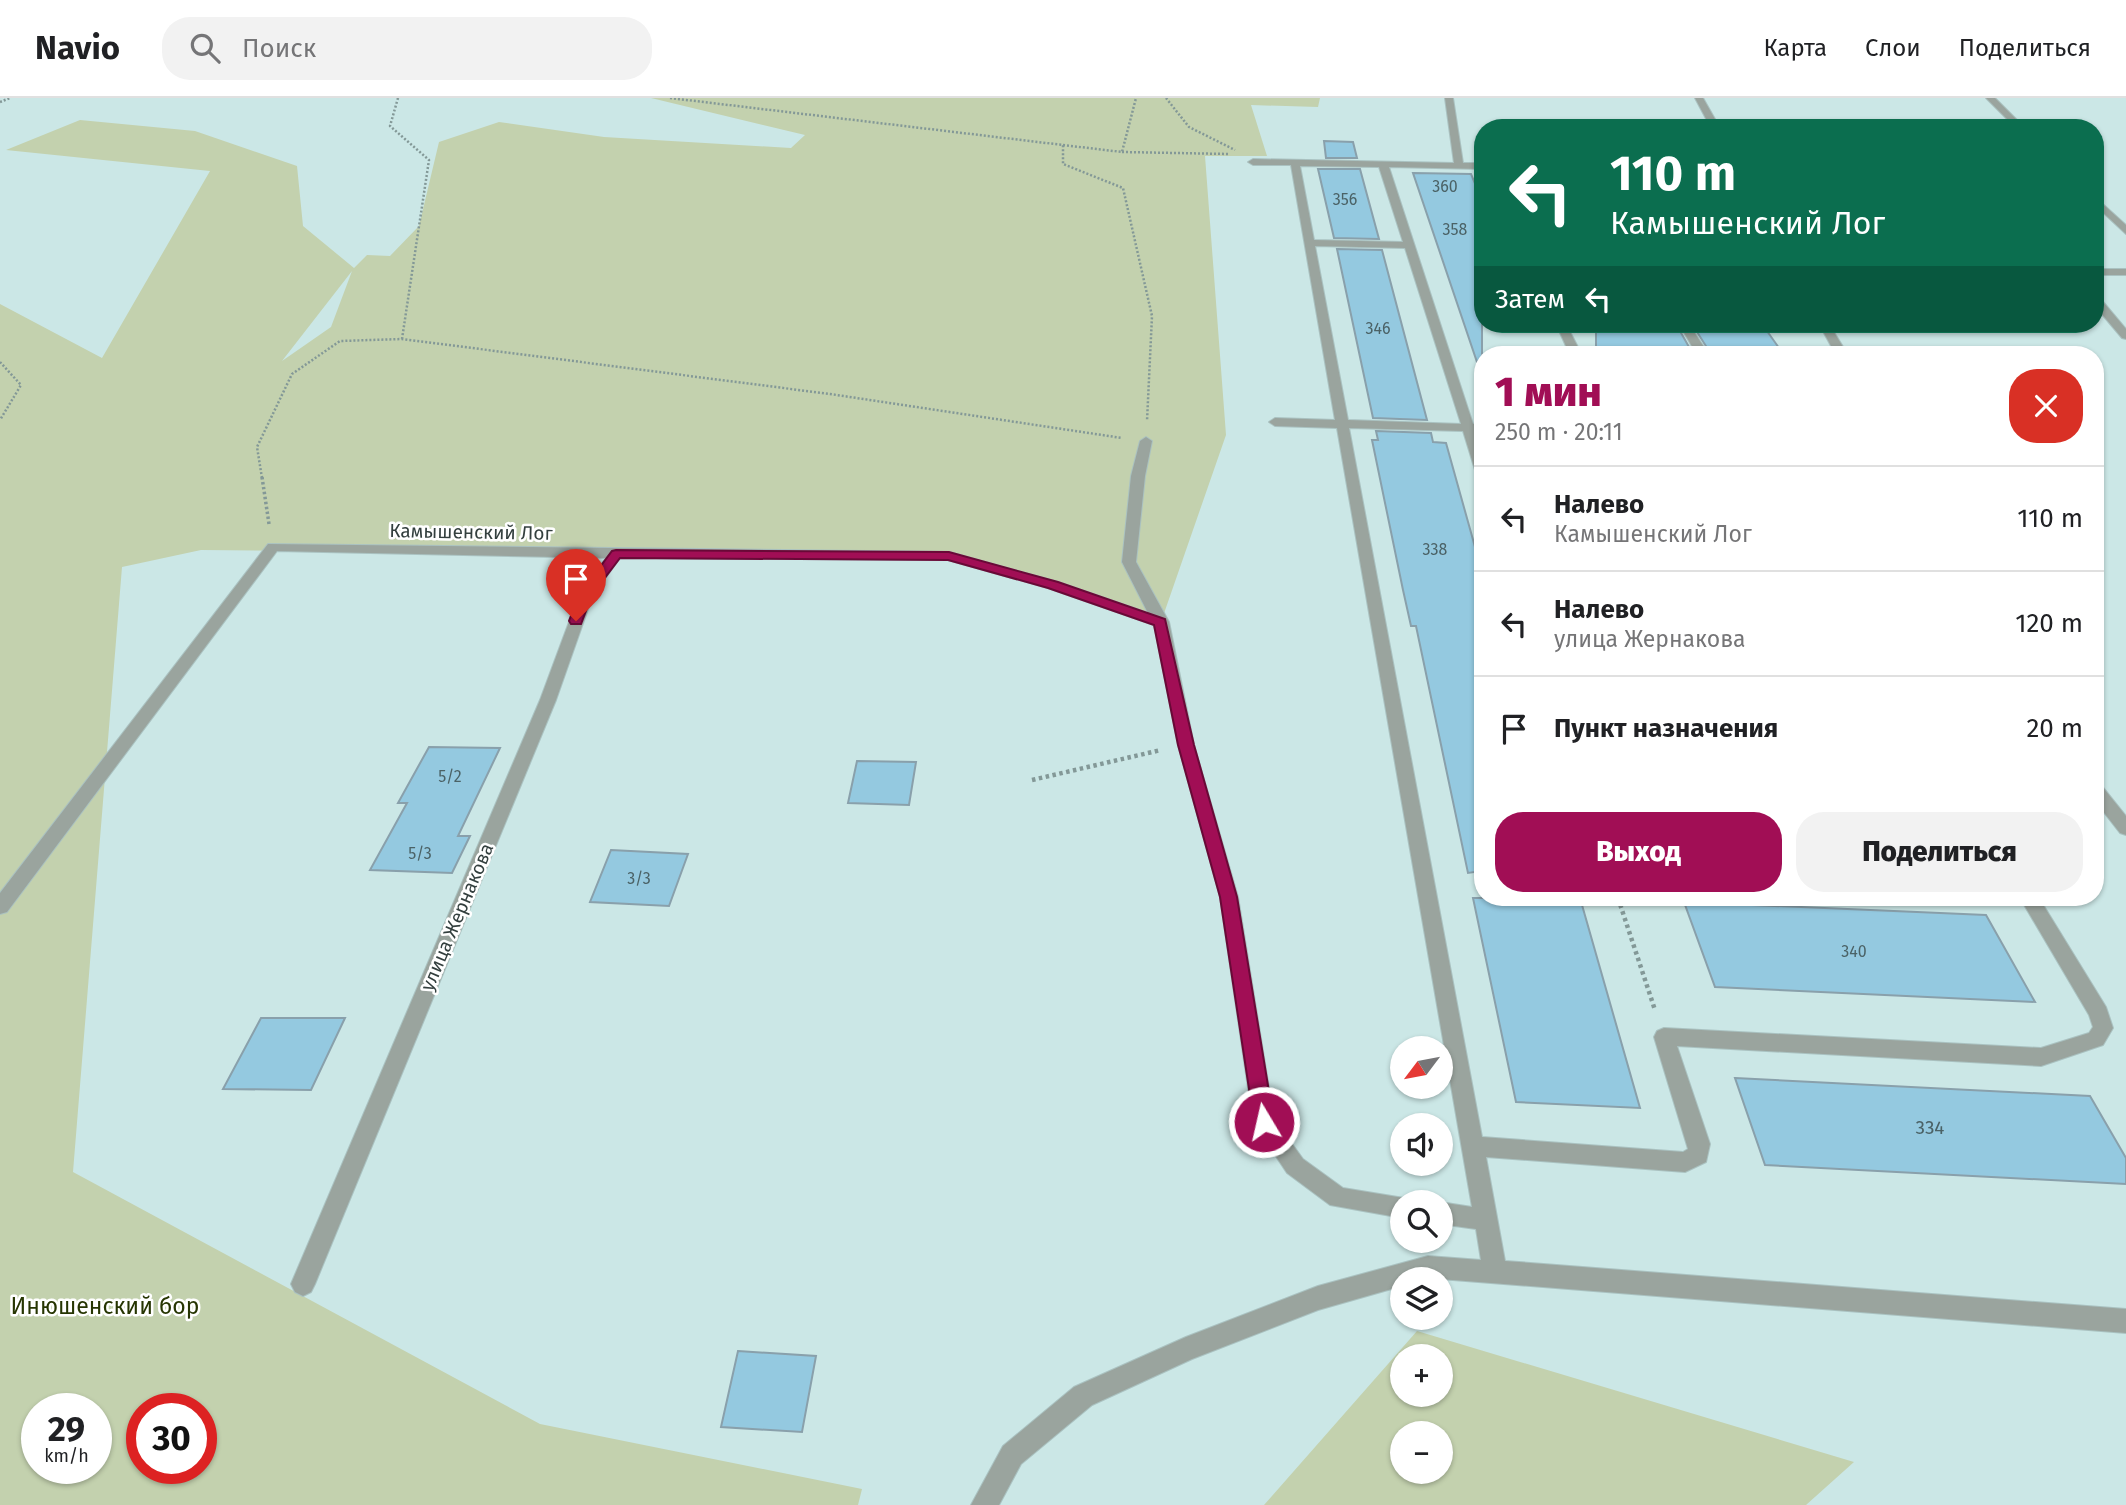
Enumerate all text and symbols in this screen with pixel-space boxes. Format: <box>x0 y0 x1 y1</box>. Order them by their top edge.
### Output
search box <box>162 17 652 80</box>
text: Navio <box>35 28 120 68</box>
icon: search <box>186 29 224 67</box>
text: Поиск <box>242 33 316 64</box>
text: Карта <box>1763 34 1827 62</box>
text: Слои <box>1865 34 1921 62</box>
text: Поделиться <box>1959 34 2091 62</box>
text: 110 m <box>1610 144 1736 203</box>
icon: left <box>1495 147 1586 238</box>
house number: 360 <box>1432 177 1458 196</box>
house number: 356 <box>1333 190 1357 209</box>
text: Камышенский Лог <box>1610 204 1885 242</box>
house number: 358 <box>1443 220 1468 239</box>
icon: left <box>1579 280 1617 318</box>
text: Затем <box>1495 284 1565 315</box>
house number: 346 <box>1366 319 1390 338</box>
text: 1 мин <box>1495 367 1602 417</box>
button: close <box>2009 369 2083 443</box>
text: 250 m · 20:11 <box>1495 418 1623 446</box>
text: Налево <box>1554 489 1644 520</box>
icon: left <box>1495 500 1533 538</box>
text: 110 m <box>2017 503 2083 534</box>
street label: Камышенский Лог <box>389 519 554 545</box>
text: Камышенский Лог <box>1554 520 1752 548</box>
house number: 338 <box>1423 540 1448 559</box>
pin <box>546 549 606 621</box>
icon: arrive <box>557 560 595 598</box>
text: Налево <box>1554 594 1644 625</box>
icon: left <box>1495 605 1533 643</box>
text: 120 m <box>2015 608 2083 639</box>
text: улица Жернакова <box>1554 625 1746 653</box>
icon: arrive <box>1495 710 1533 748</box>
text: Пункт назначения <box>1554 713 1778 744</box>
text: 20 m <box>2026 713 2083 744</box>
house number: 5/2 <box>438 767 462 786</box>
button: Выход <box>1495 812 1782 892</box>
button: Поделиться <box>1796 812 2083 892</box>
street label: улица Жернакова <box>416 840 498 994</box>
house number: 5/3 <box>408 844 432 863</box>
house number: 3/3 <box>627 869 651 888</box>
house number: 340 <box>1841 942 1867 961</box>
north arrow <box>1390 1036 1452 1099</box>
map controls <box>1390 1036 1453 1484</box>
position arrow <box>1227 1085 1301 1159</box>
button: sound <box>1390 1113 1453 1176</box>
house number: 334 <box>1916 1116 1944 1139</box>
button: search <box>1390 1190 1453 1253</box>
button: layers <box>1390 1267 1453 1330</box>
park label: Инюшенский бор <box>11 1292 199 1320</box>
button: + <box>1390 1344 1453 1407</box>
speed limit sign: 30 <box>126 1393 217 1484</box>
text: 29 <box>48 1408 85 1450</box>
button: − <box>1390 1421 1453 1484</box>
text: km/h <box>44 1445 89 1467</box>

